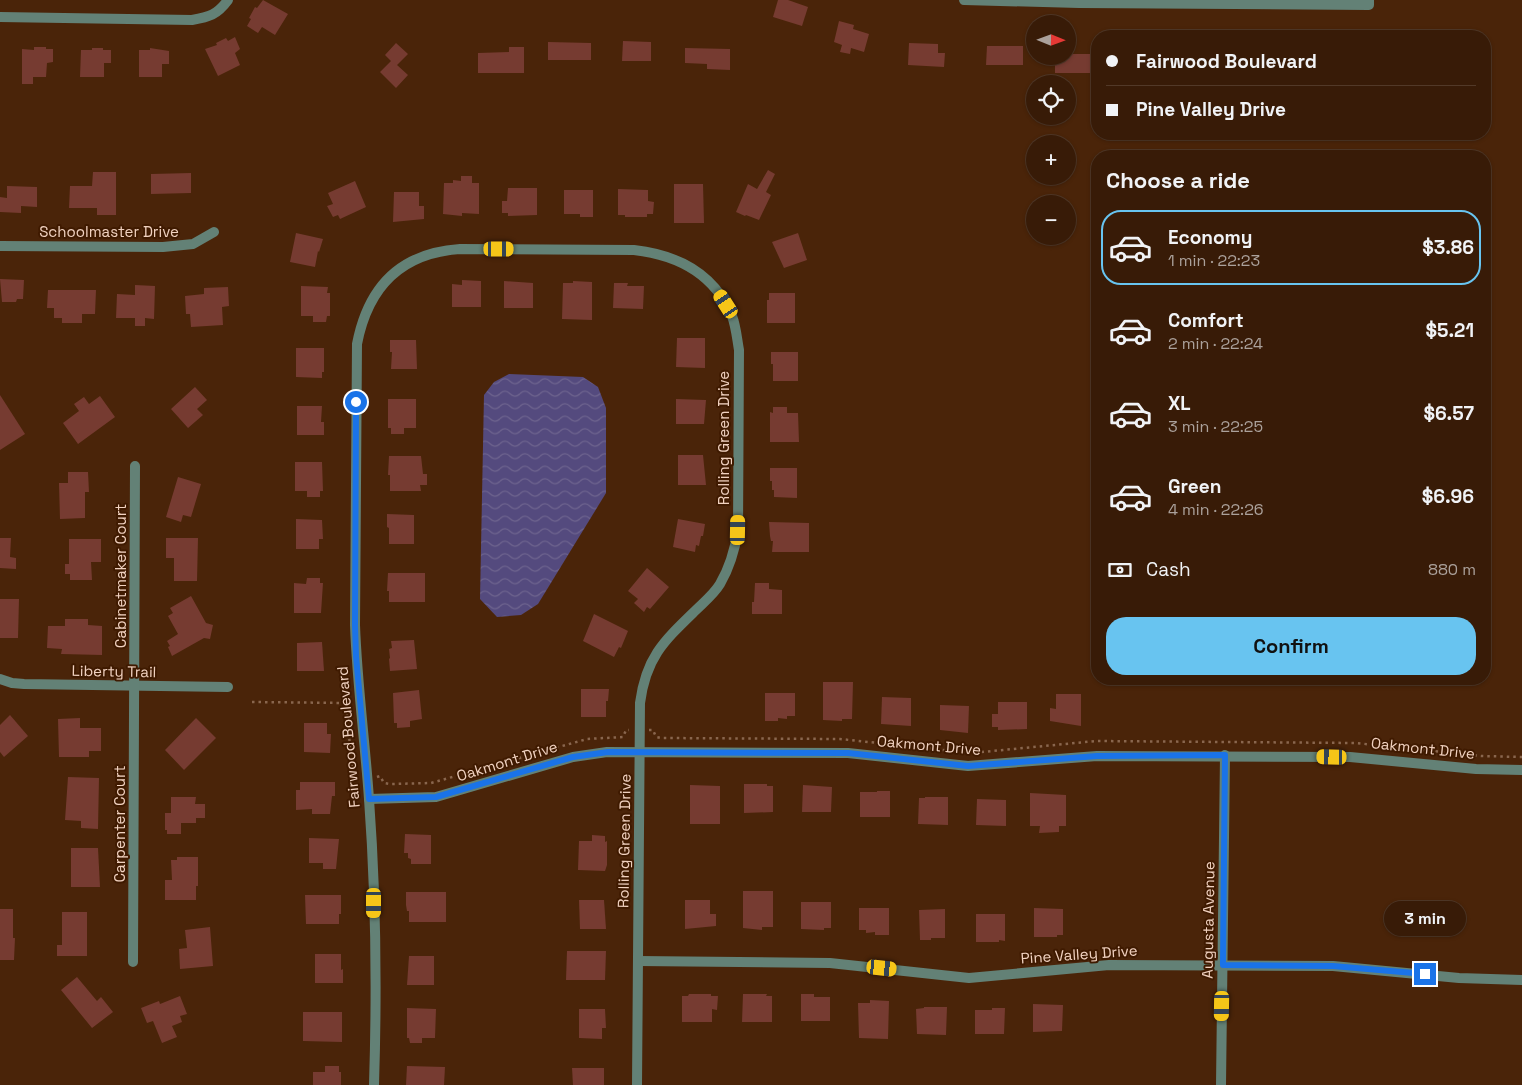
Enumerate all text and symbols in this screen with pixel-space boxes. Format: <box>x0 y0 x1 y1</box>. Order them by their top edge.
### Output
north arrow <box>1026 15 1076 65</box>
map controls <box>1026 15 1076 245</box>
text: Fairwood Boulevard <box>1136 49 1317 74</box>
button: locate <box>1026 75 1076 125</box>
text: Pine Valley Drive <box>1136 97 1286 122</box>
button: + <box>1026 135 1076 185</box>
text: Choose a ride <box>1106 166 1250 194</box>
button: − <box>1026 195 1076 245</box>
street label: Schoolmaster Drive <box>39 222 179 241</box>
icon: car <box>1108 225 1153 270</box>
text: Economy <box>1168 225 1252 250</box>
text: $3.86 <box>1422 235 1474 260</box>
car <box>484 242 514 257</box>
text: 1 min · 22:23 <box>1168 250 1260 271</box>
car <box>711 287 740 321</box>
icon: car <box>1108 308 1153 353</box>
text: Comfort <box>1168 308 1244 333</box>
text: $5.21 <box>1426 318 1474 343</box>
text: 2 min · 22:24 <box>1168 333 1263 354</box>
street label: Rolling Green Drive <box>714 371 733 505</box>
route start <box>345 391 367 413</box>
icon: car <box>1108 391 1153 436</box>
text: XL <box>1168 391 1191 416</box>
text: $6.57 <box>1423 401 1474 426</box>
text: 3 min · 22:25 <box>1168 416 1263 437</box>
icon: car <box>1108 474 1153 519</box>
text: Green <box>1168 474 1221 499</box>
text: $6.96 <box>1422 484 1474 509</box>
text: 4 min · 22:26 <box>1168 499 1264 520</box>
street label: Cabinetmaker Court <box>111 504 130 648</box>
car <box>730 515 745 545</box>
icon: cash <box>1106 556 1134 584</box>
text: Cash <box>1146 557 1191 582</box>
text: 880 m <box>1428 559 1476 580</box>
button: Confirm <box>1106 617 1476 675</box>
street label: Liberty Trail <box>72 661 156 681</box>
street label: Fairwood Boulevard <box>332 665 364 809</box>
street label: Oakmont Drive <box>876 731 982 759</box>
street label: Oakmont Drive <box>1370 733 1476 763</box>
street label: Oakmont Drive <box>454 737 560 785</box>
car <box>1316 749 1347 765</box>
street label: Carpenter Court <box>110 765 129 883</box>
street label: Rolling Green Drive <box>613 773 635 908</box>
street label: Augusta Avenue <box>1197 861 1219 979</box>
car <box>366 888 381 918</box>
callout: 3 min <box>1384 902 1466 936</box>
text: 3 min <box>1404 908 1446 929</box>
street label: Pine Valley Drive <box>1020 940 1138 968</box>
car <box>866 959 897 977</box>
route end <box>1414 963 1436 985</box>
car <box>1214 991 1229 1021</box>

